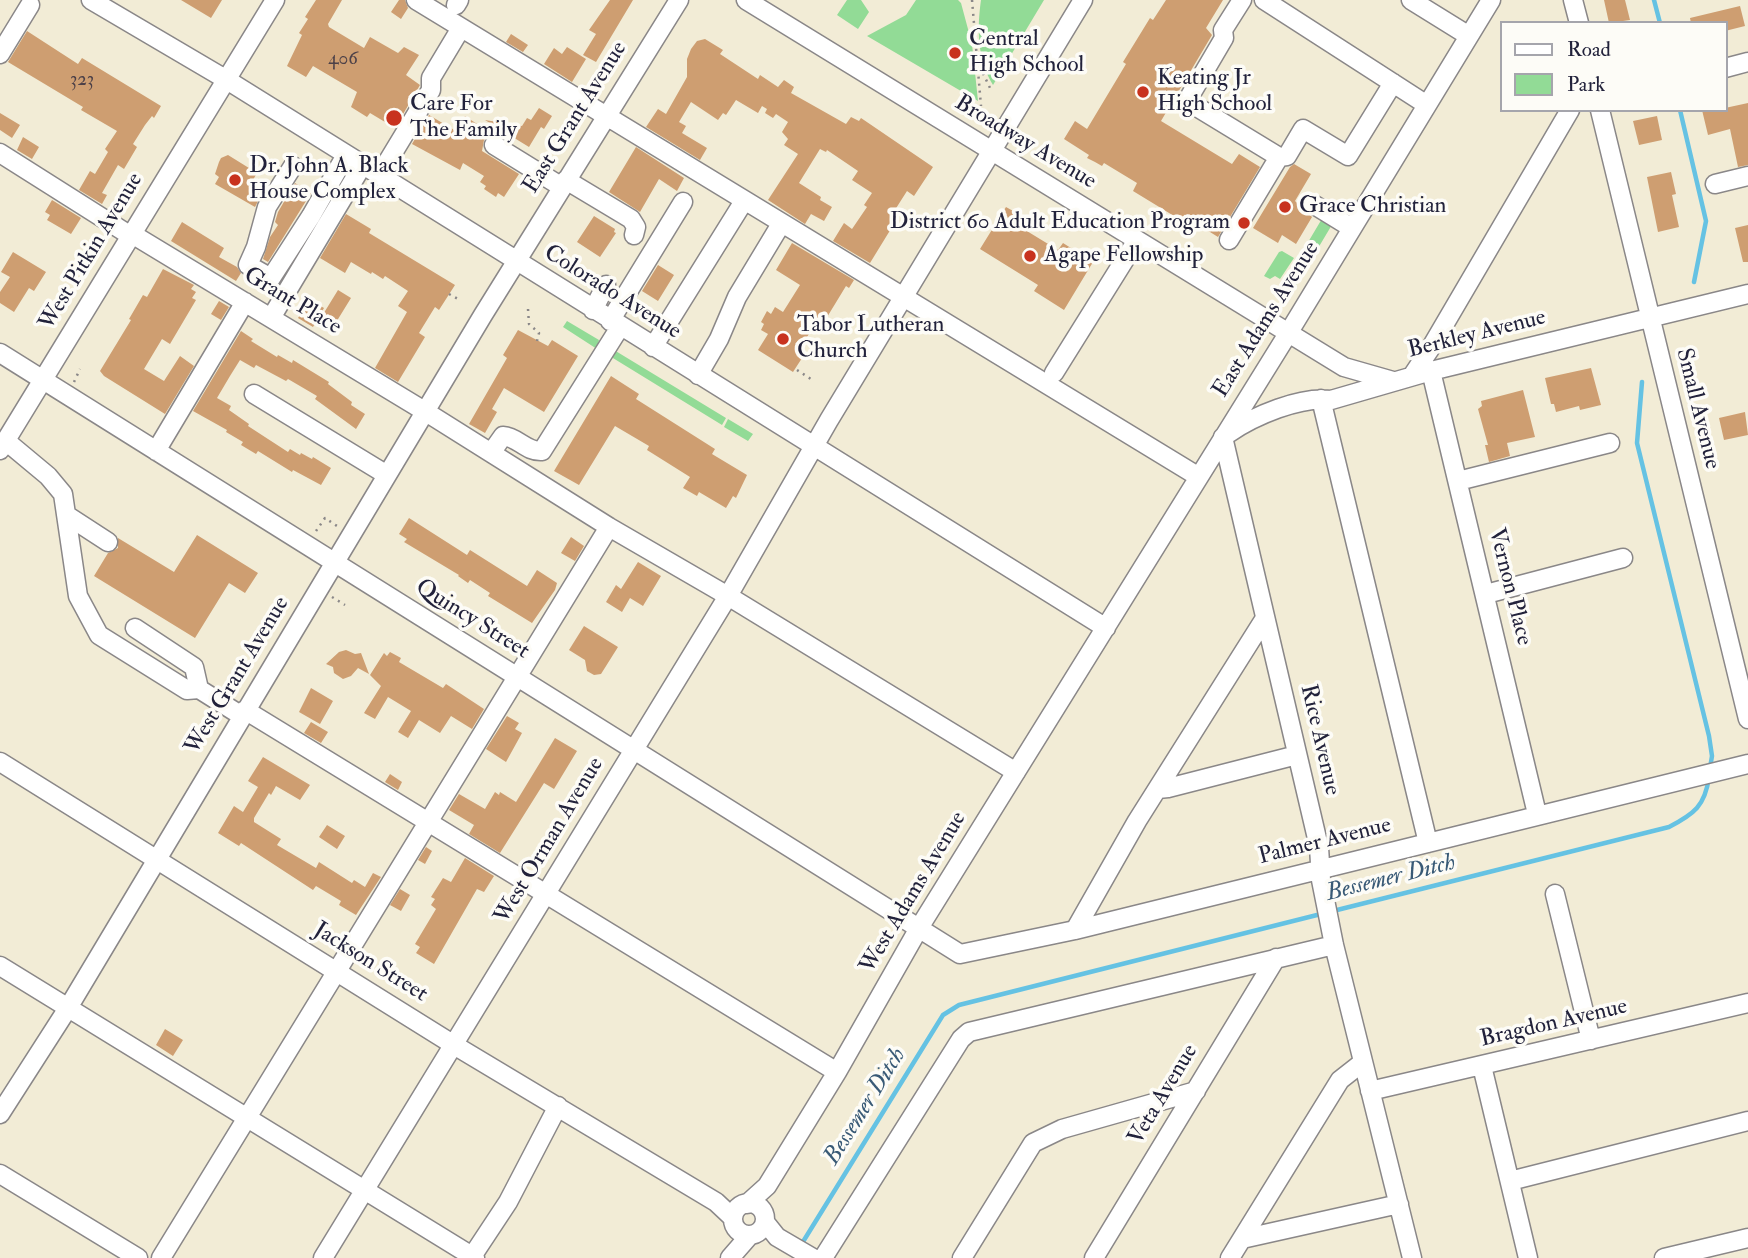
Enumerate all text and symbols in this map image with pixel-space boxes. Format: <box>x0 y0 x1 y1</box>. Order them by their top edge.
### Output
legend <box>1500 21 1727 112</box>
place label: Central High School <box>969 26 1084 80</box>
text: Road <box>1567 36 1611 63</box>
street label: East Grant Avenue <box>518 37 634 199</box>
marker: Central High School <box>947 45 963 61</box>
house number: 406 <box>328 49 358 71</box>
place label: Keating Jr High School <box>1157 65 1272 119</box>
house number: 323 <box>70 70 94 92</box>
text: Park <box>1567 71 1605 98</box>
marker: Keating Jr High School <box>1135 84 1151 100</box>
street label: Broadway Avenue <box>949 90 1101 196</box>
place label: Care For The Family <box>410 91 517 145</box>
marker: Care For The Family <box>384 108 404 128</box>
place label: Dr. John A. Black House Complex <box>249 153 408 207</box>
street label: West Pitkin Avenue <box>34 168 150 336</box>
marker: Dr. John A. Black House Complex <box>227 172 243 188</box>
place label: Grace Christian <box>1299 193 1446 221</box>
marker: Grace Christian <box>1277 199 1293 215</box>
place label: District 60 Adult Education Program <box>890 209 1230 237</box>
marker: District 60 Adult Education Program <box>1236 215 1252 231</box>
street label: East Adams Avenue <box>1208 237 1326 403</box>
street label: Colorado Avenue <box>538 240 686 346</box>
place label: Agape Fellowship <box>1044 242 1203 270</box>
marker: Agape Fellowship <box>1022 248 1038 264</box>
street label: Grant Place <box>238 262 346 342</box>
street label: Berkley Avenue <box>1405 305 1549 365</box>
place label: Tabor Lutheran Church <box>797 312 944 366</box>
marker: Tabor Lutheran Church <box>775 331 791 347</box>
street label: Small Avenue <box>1669 346 1725 472</box>
street label: Vernon Place <box>1481 526 1537 648</box>
street label: Quincy Street <box>410 574 534 666</box>
street label: West Grant Avenue <box>180 592 296 760</box>
street label: Rice Avenue <box>1293 682 1345 798</box>
street label: West Orman Avenue <box>489 753 611 929</box>
street label: West Adams Avenue <box>855 807 973 979</box>
street label: Palmer Avenue <box>1256 812 1394 872</box>
water label: Bessemer Ditch <box>1323 849 1459 909</box>
street label: Jackson Street <box>308 917 432 1009</box>
street label: Bragdon Avenue <box>1478 994 1630 1054</box>
street label: Veta Avenue <box>1123 1040 1205 1150</box>
water label: Bessemer Ditch <box>819 1043 913 1171</box>

